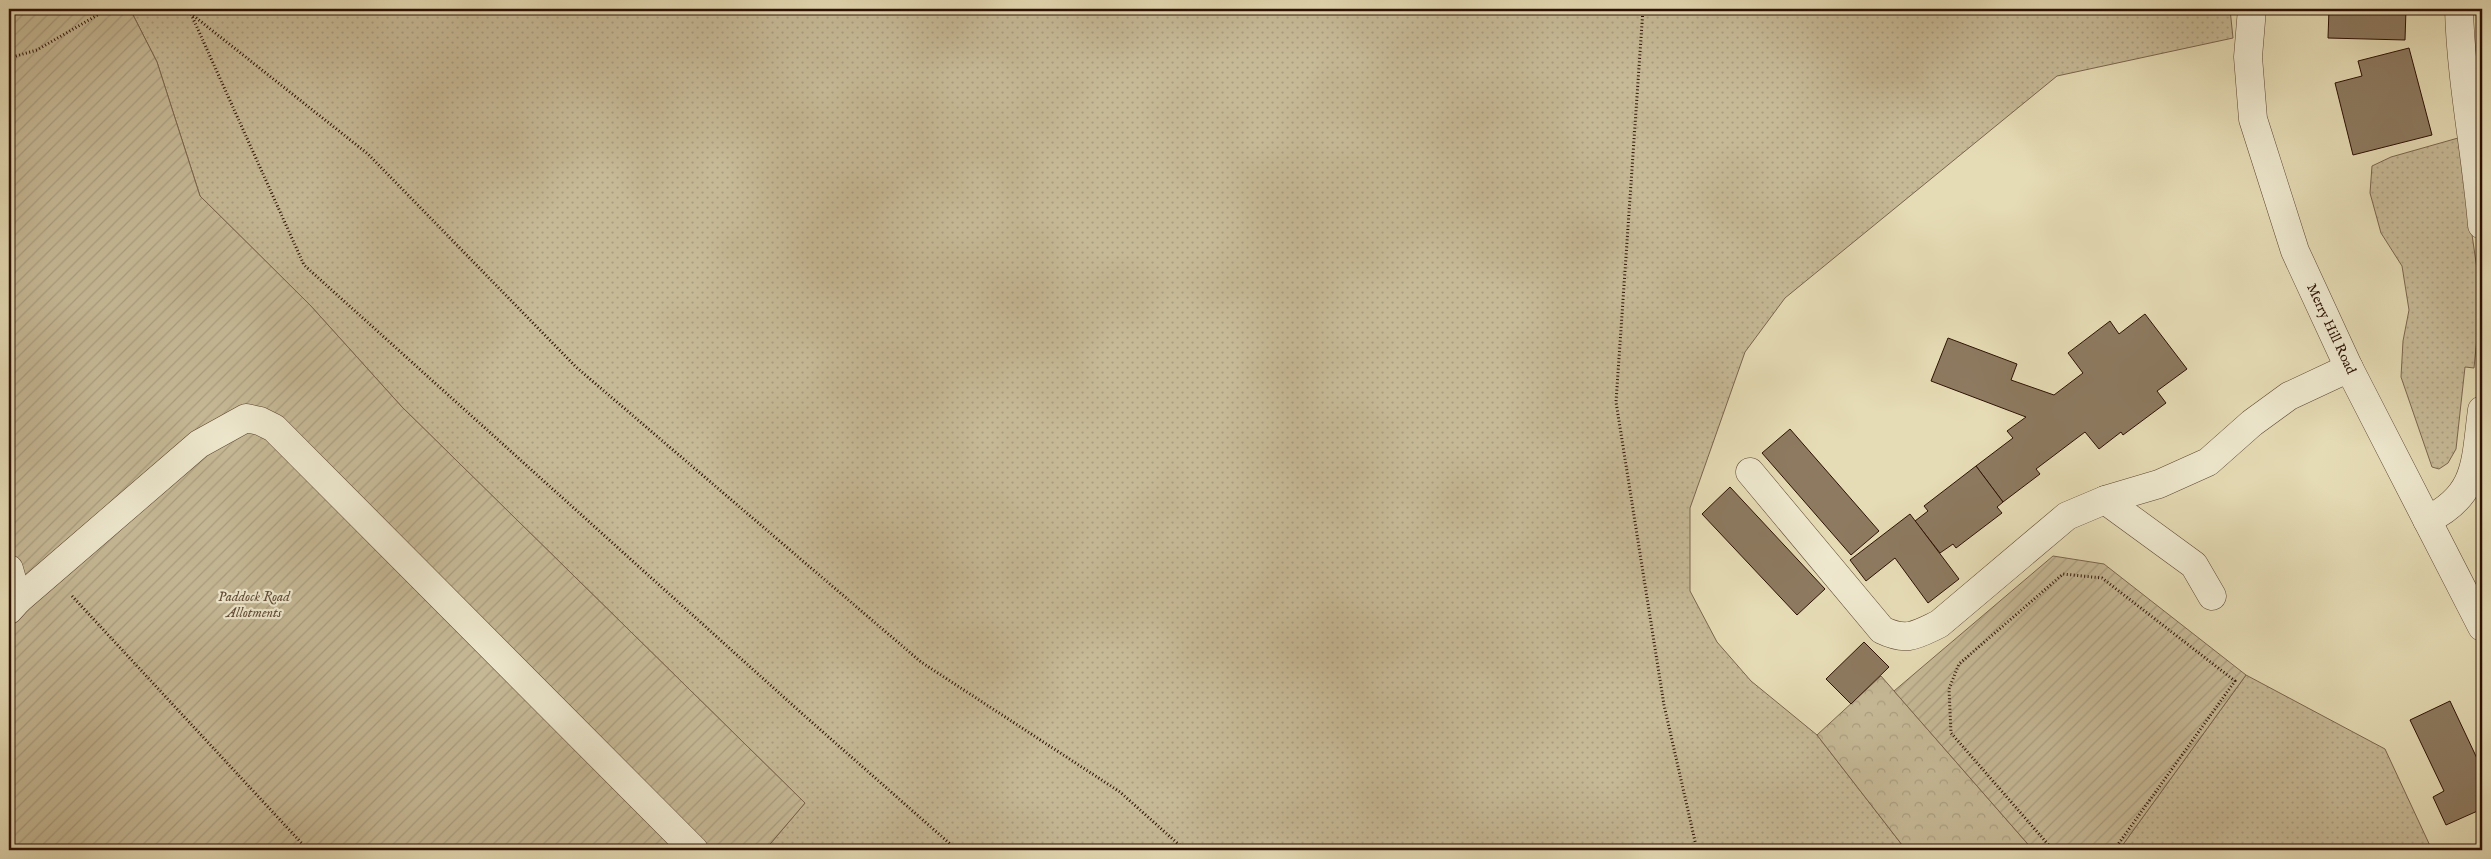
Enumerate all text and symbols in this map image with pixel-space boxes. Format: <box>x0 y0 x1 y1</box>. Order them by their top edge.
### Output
street label: Merry Hill Road <box>2302 281 2360 378</box>
park label: Paddock Road Allotments <box>218 588 291 622</box>

